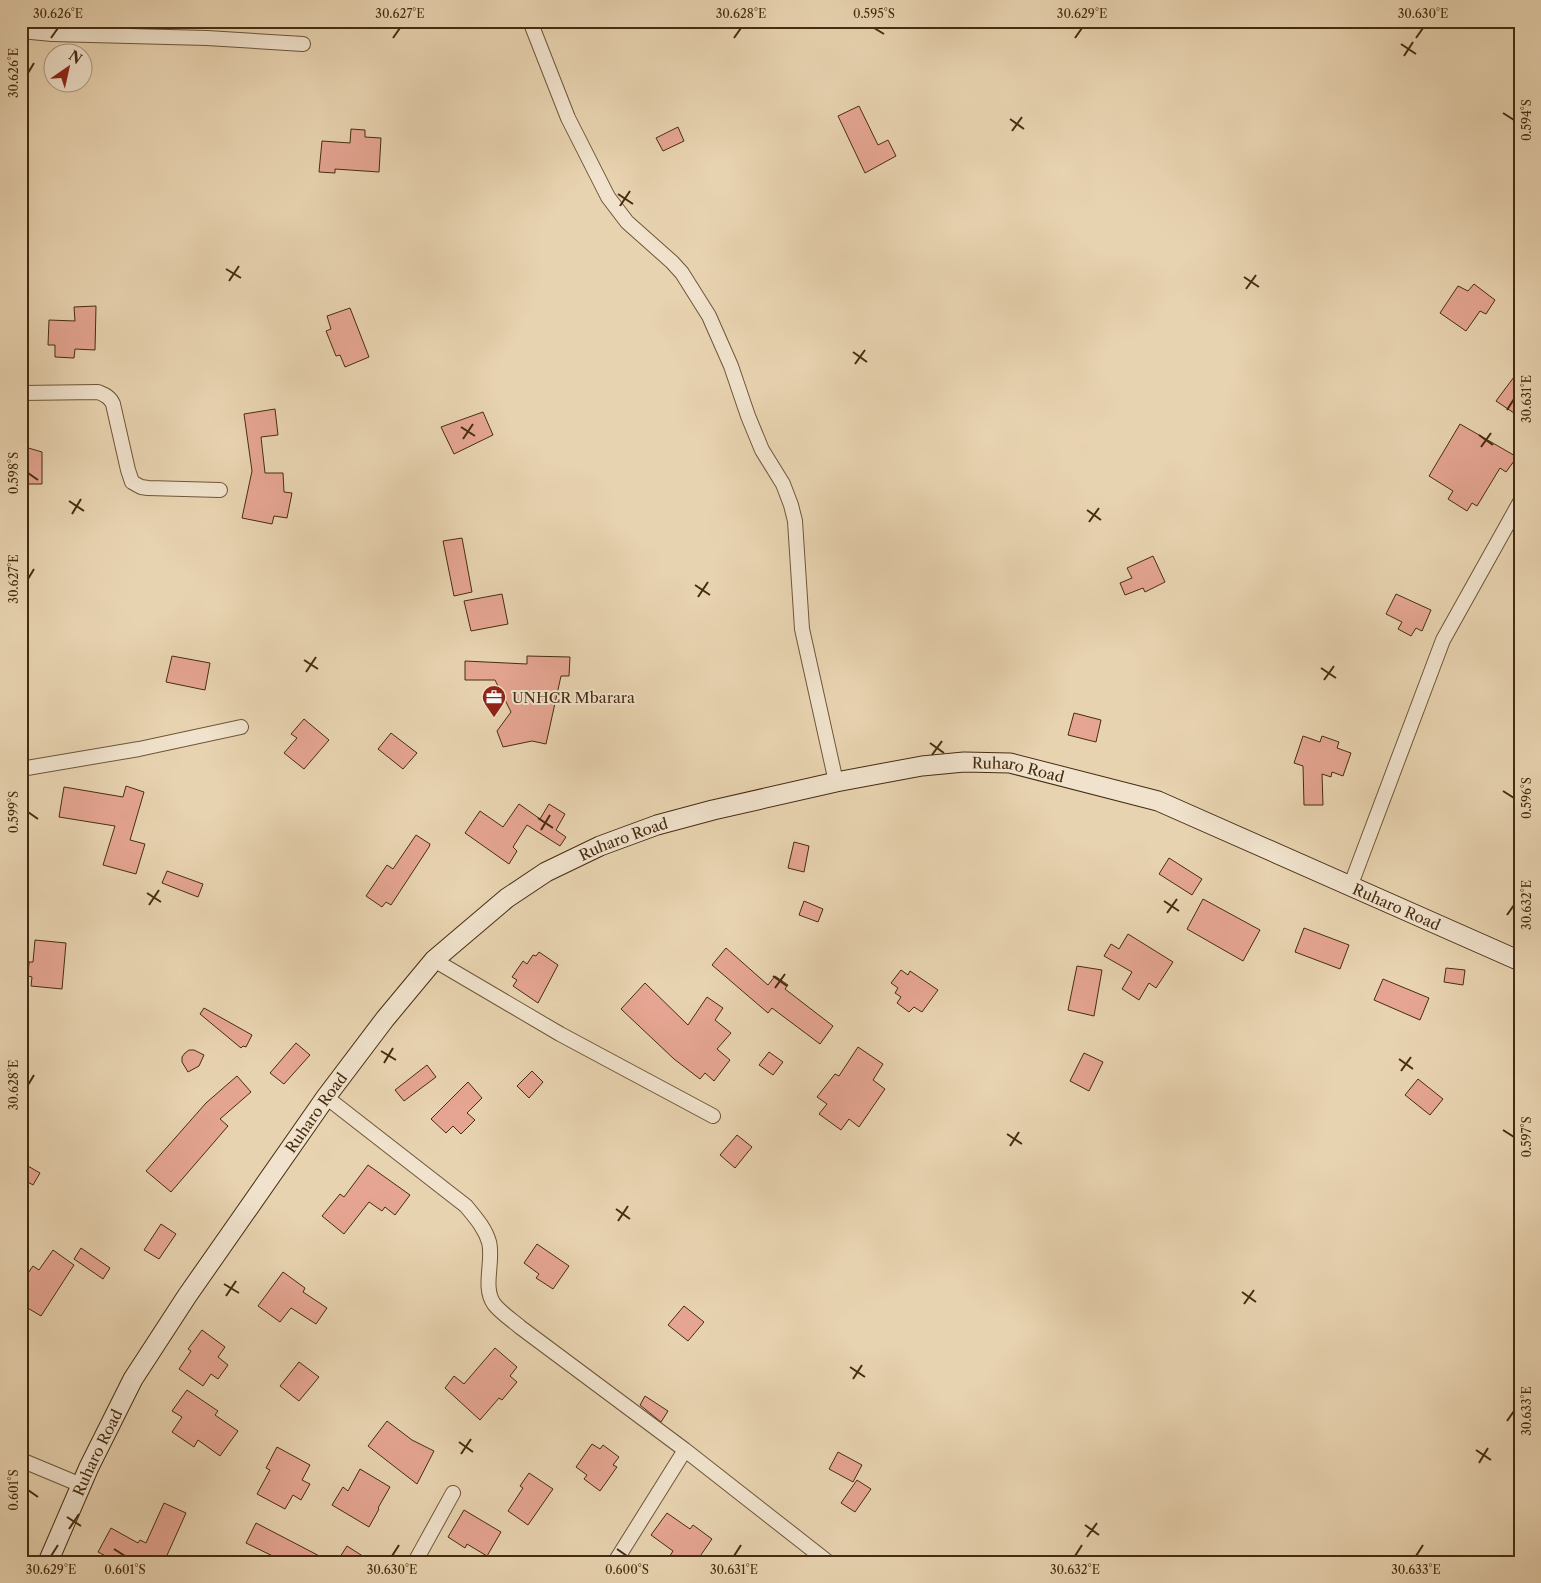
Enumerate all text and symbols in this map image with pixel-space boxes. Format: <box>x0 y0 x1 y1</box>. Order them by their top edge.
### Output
text: 30.626°E <box>33 6 83 21</box>
text: 30.627°E <box>375 6 425 21</box>
text: 30.628°E <box>716 6 766 21</box>
text: 0.595°S <box>853 6 895 21</box>
text: 30.629°E <box>1057 6 1107 21</box>
text: 30.630°E <box>1398 6 1448 21</box>
north arrow <box>42 42 92 92</box>
text: N <box>65 46 85 68</box>
text: 30.626°E <box>6 48 21 98</box>
text: 0.594°S <box>1519 99 1534 141</box>
text: 30.631°E <box>1519 375 1534 423</box>
text: 0.598°S <box>6 452 21 494</box>
text: 30.627°E <box>6 554 21 604</box>
office icon: UNHCR Mbarara <box>481 684 507 718</box>
place label: UNHCR Mbarara <box>512 688 635 707</box>
street label: Ruharo Road <box>972 753 1066 786</box>
text: 0.596°S <box>1519 777 1534 819</box>
text: 0.599°S <box>6 791 21 833</box>
street label: Ruharo Road <box>575 813 670 864</box>
street label: Ruharo Road <box>1350 879 1444 934</box>
text: 30.632°E <box>1519 880 1534 930</box>
text: 30.628°E <box>6 1060 21 1110</box>
street label: Ruharo Road <box>281 1069 351 1156</box>
text: 0.597°S <box>1519 1116 1534 1158</box>
text: 30.633°E <box>1519 1386 1534 1436</box>
street label: Ruharo Road <box>68 1406 126 1499</box>
text: 0.601°S <box>6 1469 21 1511</box>
text: 30.629°E <box>26 1562 76 1577</box>
text: 0.601°S <box>104 1562 146 1577</box>
text: 30.630°E <box>367 1562 417 1577</box>
text: 0.600°S <box>605 1562 649 1577</box>
text: 30.631°E <box>710 1562 758 1577</box>
text: 30.632°E <box>1050 1562 1100 1577</box>
text: 30.633°E <box>1391 1562 1441 1577</box>

